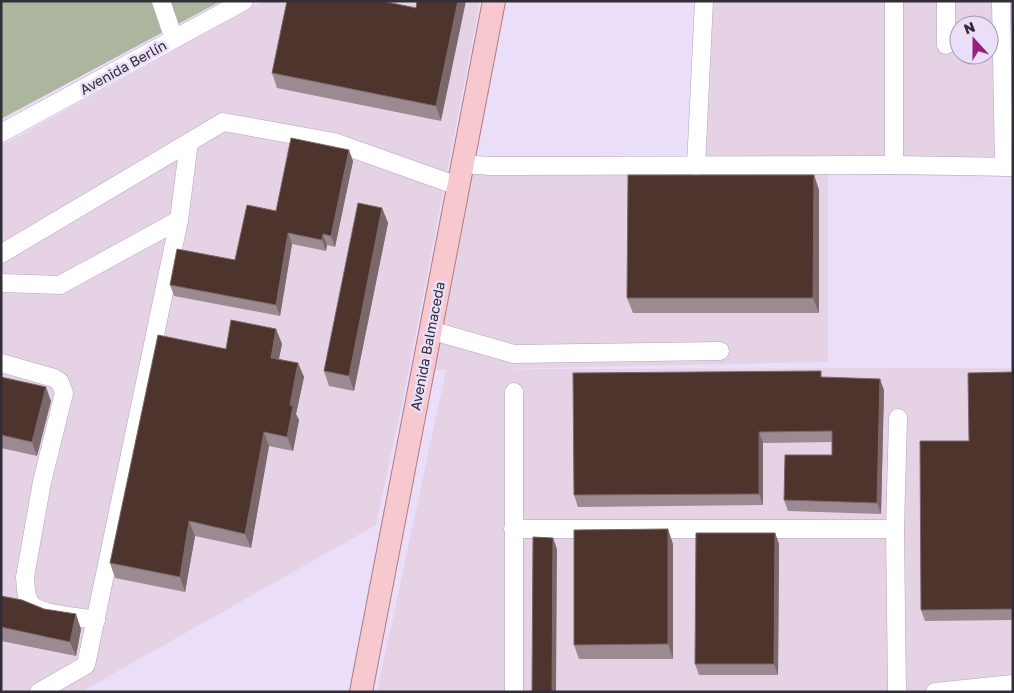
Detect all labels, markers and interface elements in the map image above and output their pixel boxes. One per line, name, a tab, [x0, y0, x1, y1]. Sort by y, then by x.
north arrow	[949, 15, 999, 65]
text: N	[961, 18, 977, 37]
street label: Avenida Berlín	[77, 36, 169, 98]
street label: Avenida Balmaceda	[406, 280, 448, 412]

